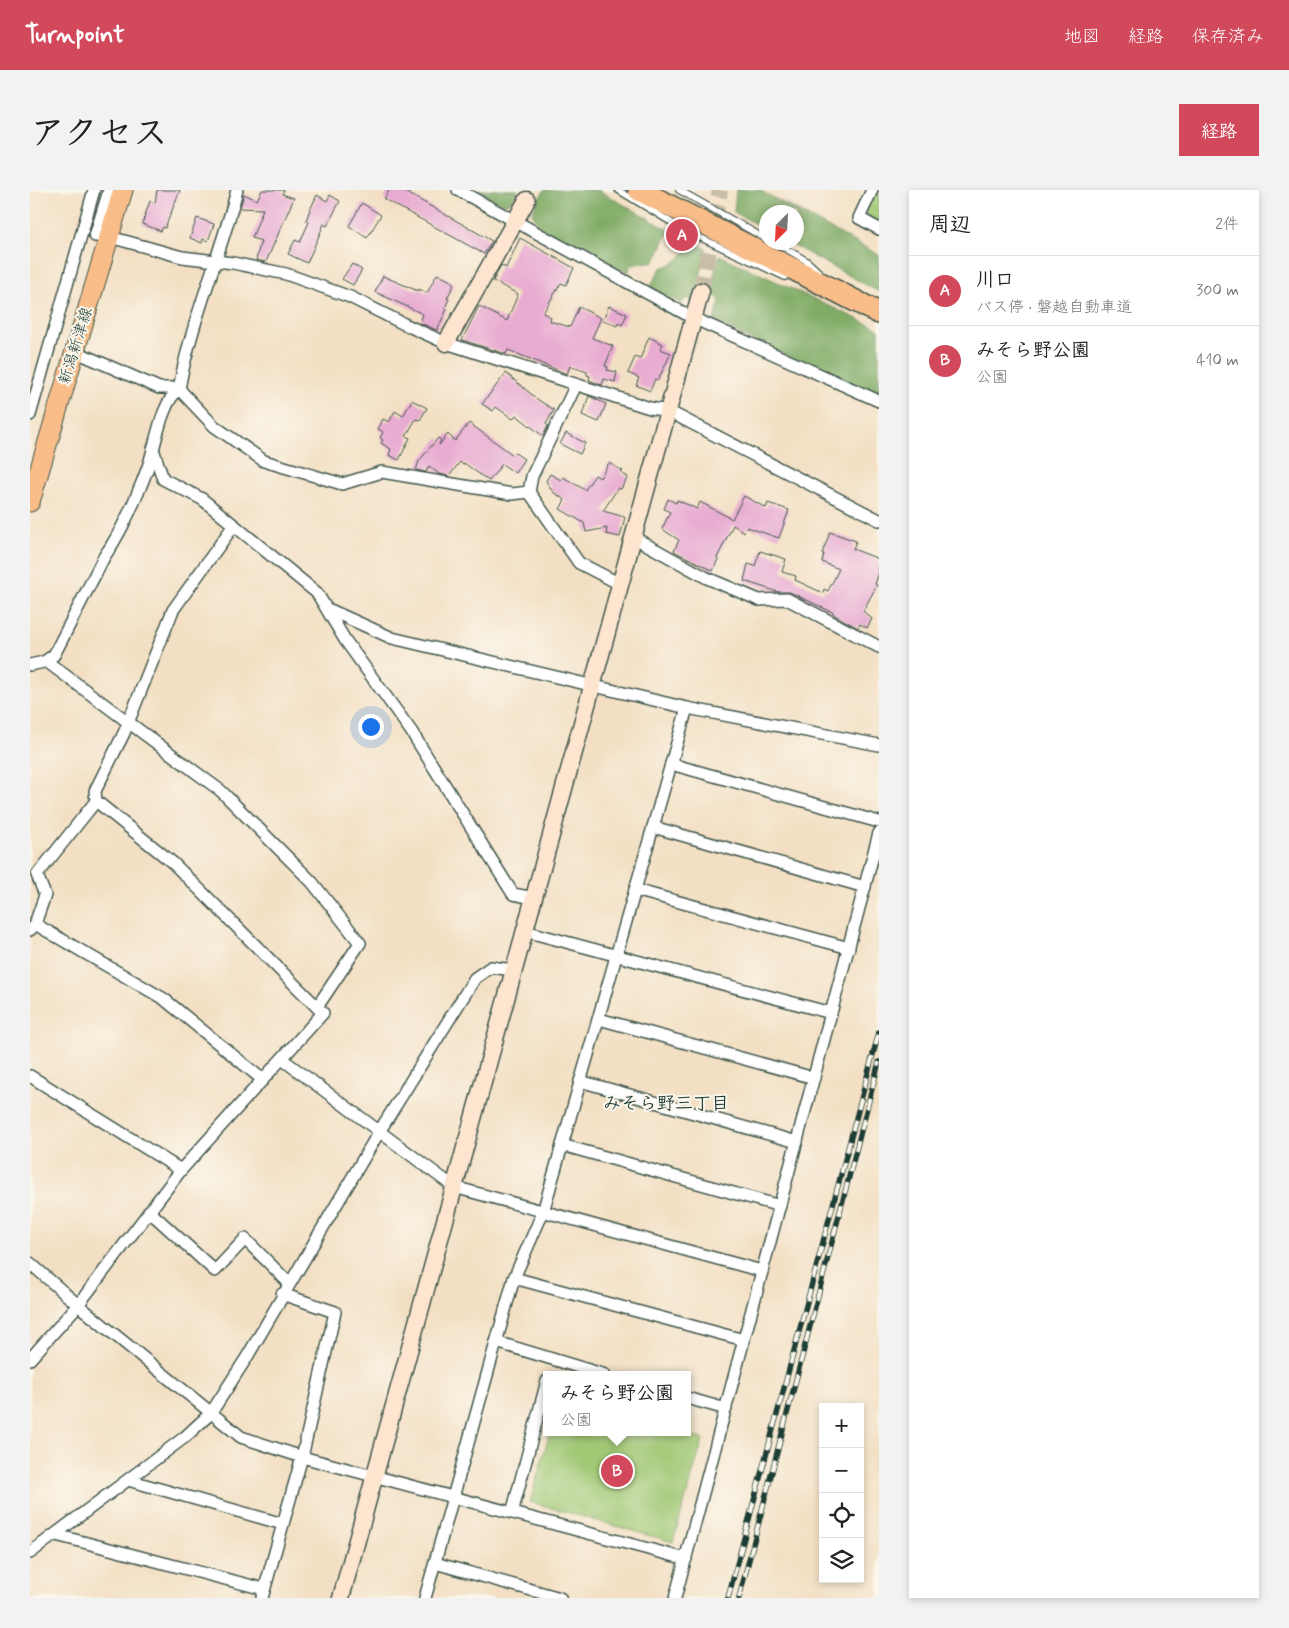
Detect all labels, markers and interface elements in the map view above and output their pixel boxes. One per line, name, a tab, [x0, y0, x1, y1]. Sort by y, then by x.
text: Turnpoint	[25, 20, 125, 51]
text: 地図	[1064, 25, 1100, 49]
text: 経路	[1128, 25, 1164, 49]
text: 保存済み	[1192, 25, 1264, 49]
button: 経路	[1179, 104, 1259, 156]
text: アクセス	[30, 111, 168, 157]
north arrow	[759, 205, 804, 250]
text: 周辺	[929, 211, 971, 239]
text: 2件	[1215, 214, 1239, 235]
pin: A	[666, 216, 698, 254]
text: 川口	[976, 268, 1014, 293]
text: A	[940, 280, 950, 301]
text: 300 m	[1196, 280, 1239, 301]
text: バス停 · 磐越自動車道	[976, 297, 1132, 318]
street label: 新潟新津線	[54, 305, 98, 387]
text: みそら野公園	[976, 338, 1090, 363]
text: B	[940, 350, 950, 371]
text: 410 m	[1196, 350, 1239, 371]
text: 公園	[976, 367, 1008, 388]
your location	[358, 714, 384, 740]
district label: みそら野三丁目	[603, 1092, 729, 1116]
popup	[543, 1371, 691, 1436]
text: みそら野公園	[560, 1381, 674, 1406]
map controls	[819, 1403, 864, 1583]
button: +	[819, 1403, 864, 1448]
text: 公園	[560, 1410, 592, 1431]
button: −	[819, 1448, 864, 1493]
pin: B	[601, 1452, 633, 1490]
button: locate	[819, 1493, 864, 1538]
button: layers	[819, 1538, 864, 1583]

